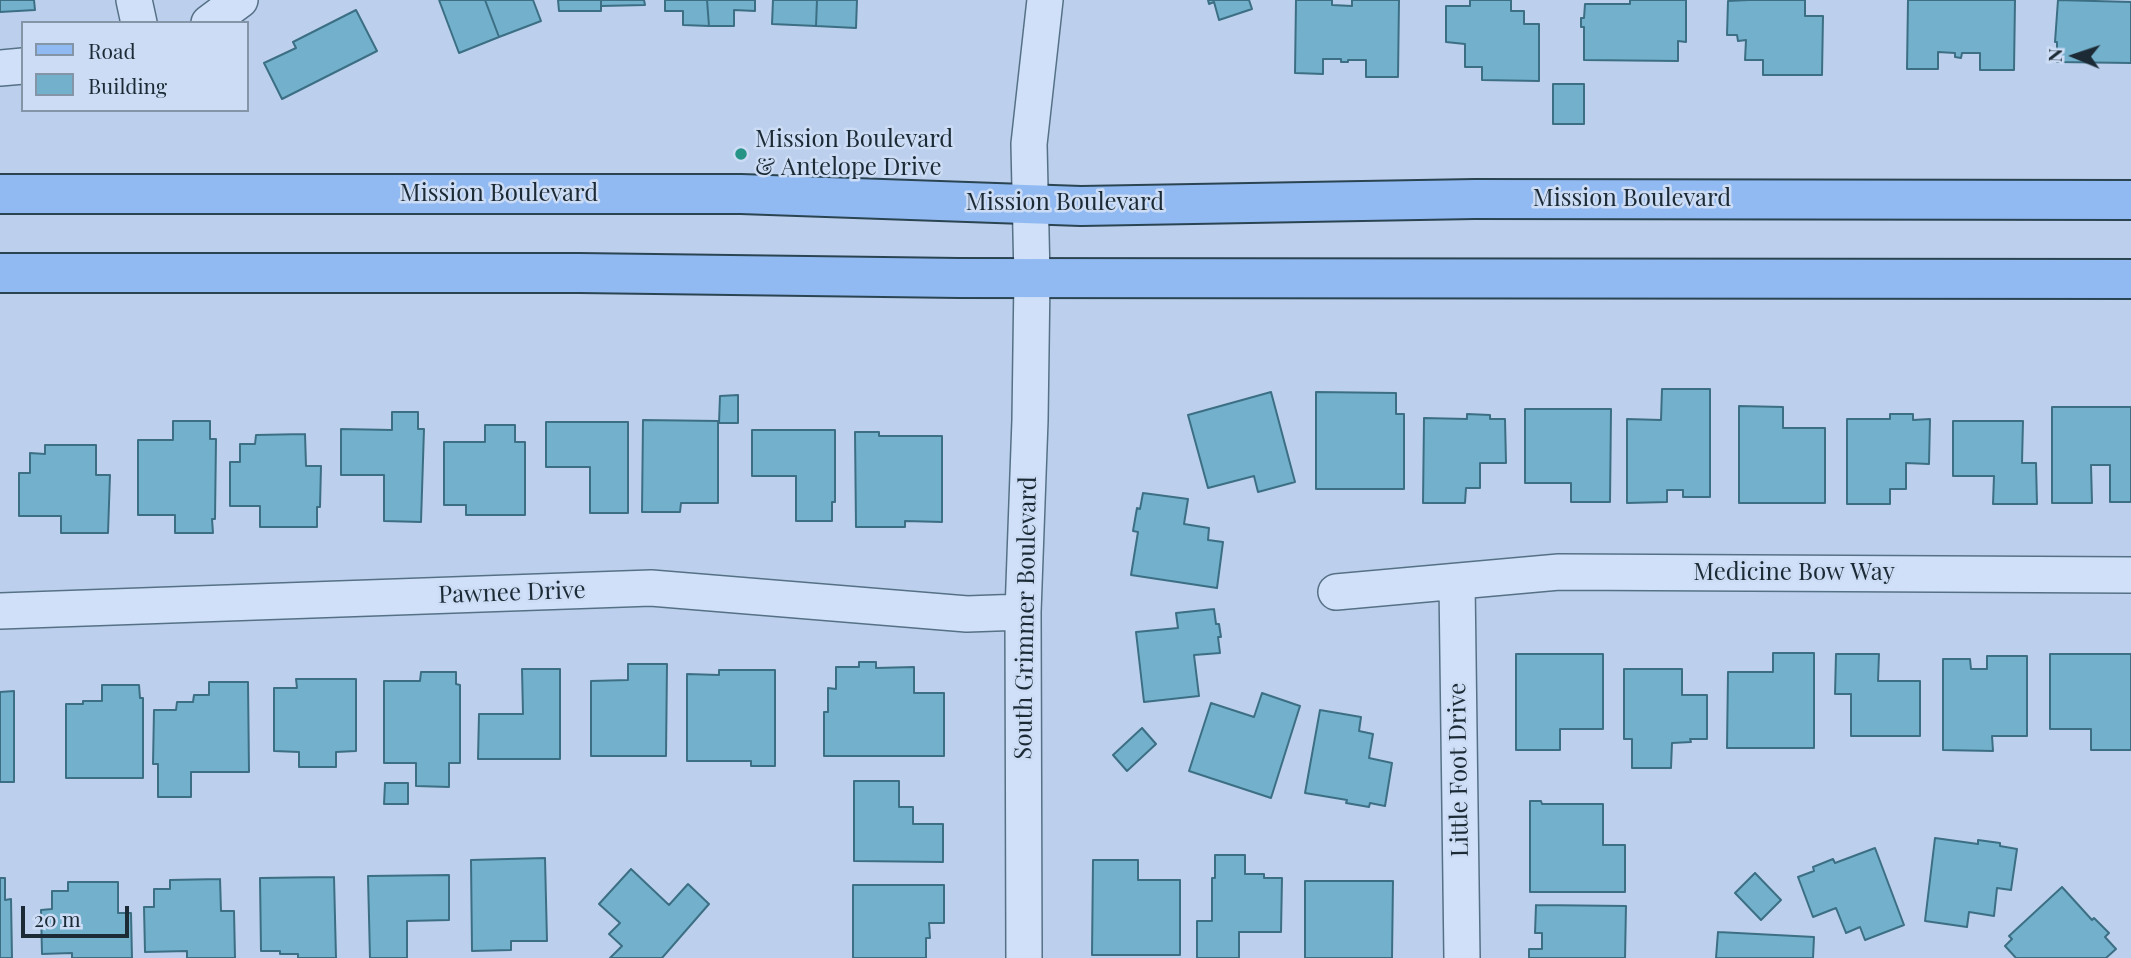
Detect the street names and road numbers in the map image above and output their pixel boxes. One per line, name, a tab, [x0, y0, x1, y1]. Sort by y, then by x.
street label: Mission Boulevard	[400, 180, 598, 208]
street label: Mission Boulevard	[1533, 185, 1731, 213]
street label: Mission Boulevard	[966, 189, 1164, 217]
street label: South Grimmer Boulevard	[1009, 476, 1043, 760]
street label: Medicine Bow Way	[1693, 559, 1895, 587]
street label: Pawnee Drive	[438, 576, 586, 610]
street label: Little Foot Drive	[1443, 683, 1475, 857]

